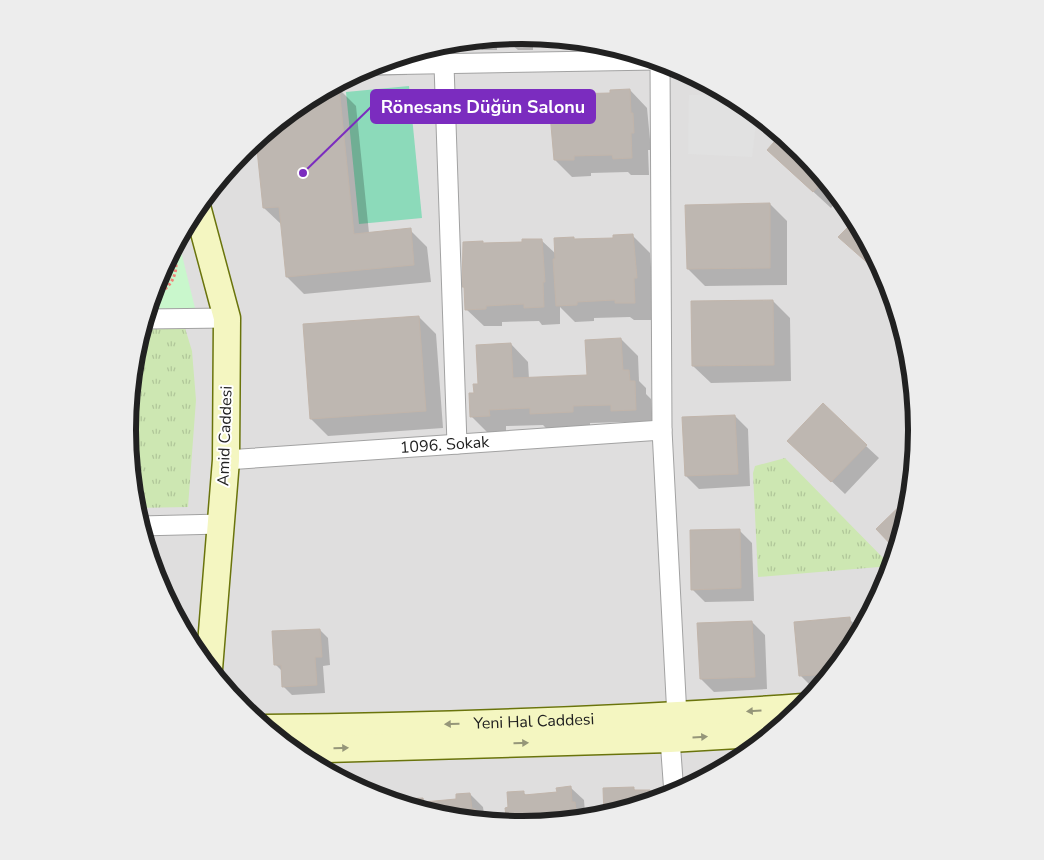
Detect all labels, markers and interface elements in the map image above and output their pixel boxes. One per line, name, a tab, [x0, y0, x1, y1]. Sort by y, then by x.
callout: Rönesans Düğün Salonu	[371, 90, 595, 123]
text: Rönesans Düğün Salonu	[381, 95, 585, 119]
street label: Amid Caddesi	[212, 386, 238, 486]
street label: 1096. Sokak	[399, 431, 491, 459]
one-way arrow	[746, 707, 762, 715]
street label: Yeni Hal Caddesi	[472, 708, 595, 735]
one-way arrow	[444, 721, 460, 729]
one-way arrow	[693, 733, 709, 741]
one-way arrow	[513, 739, 529, 747]
one-way arrow	[333, 744, 349, 752]

